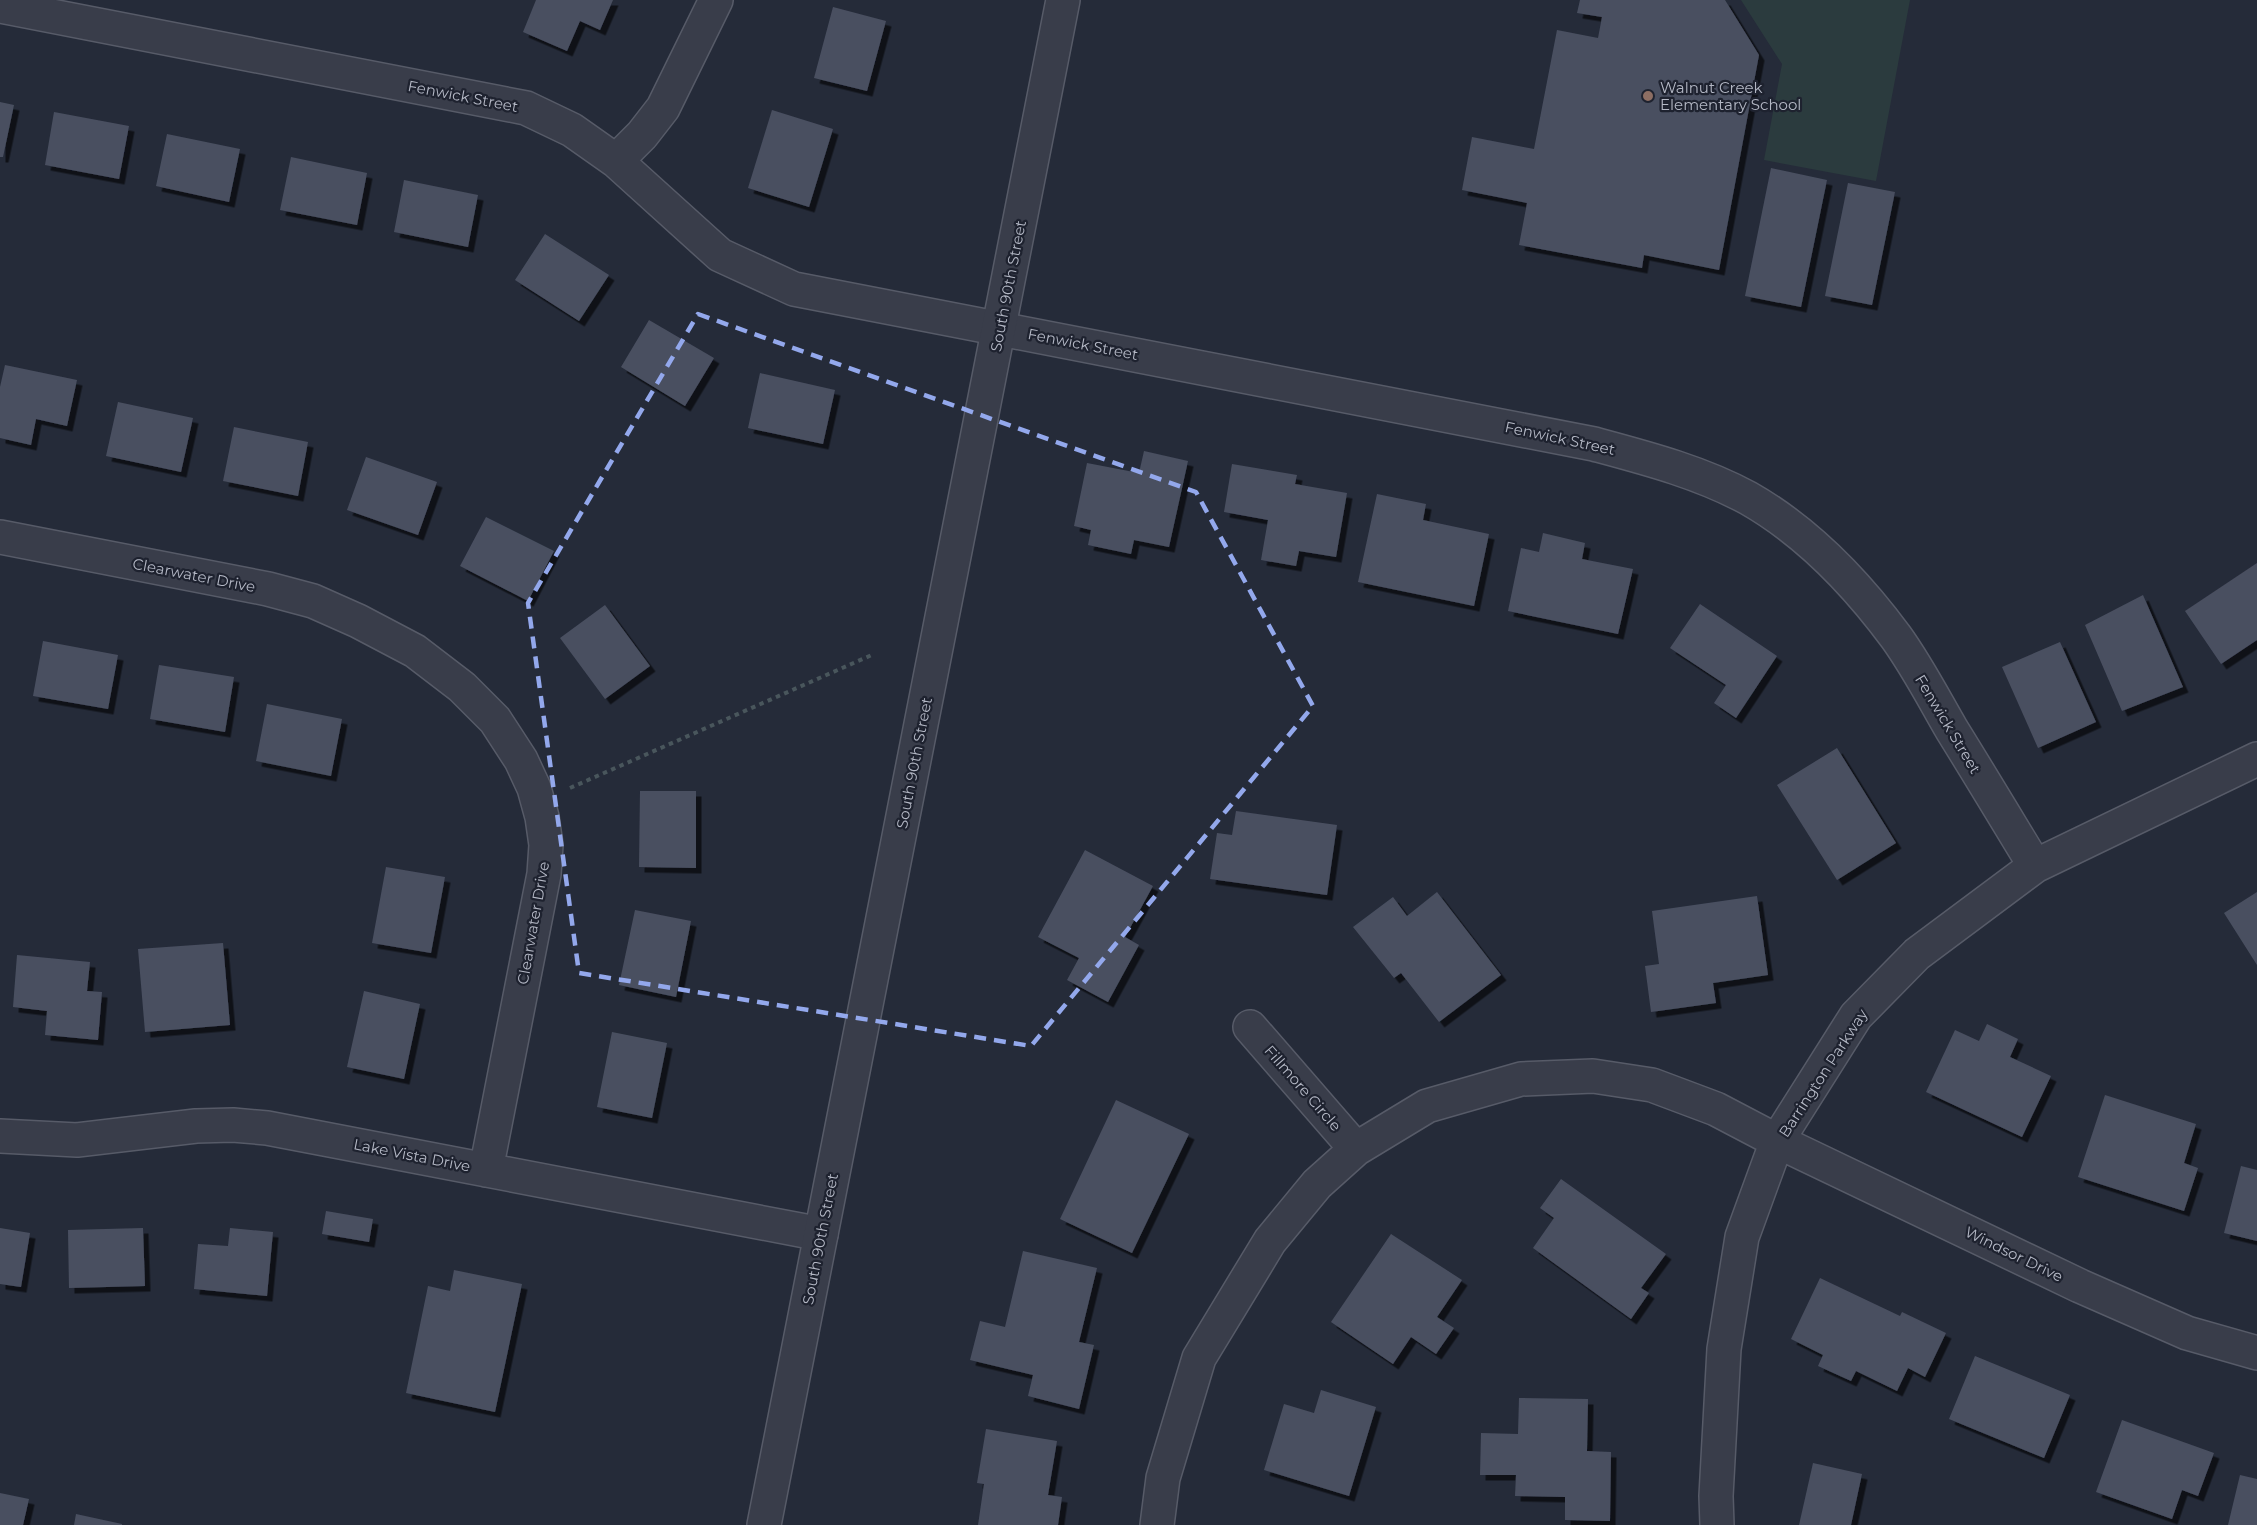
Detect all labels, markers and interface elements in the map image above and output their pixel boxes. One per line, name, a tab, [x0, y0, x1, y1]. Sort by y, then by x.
street label: Fenwick Street	[406, 76, 520, 116]
place label: Walnut Creek Elementary School	[1660, 78, 1801, 114]
marker: Walnut Creek Elementary School	[1641, 89, 1655, 103]
street label: South 90th Street	[986, 219, 1030, 353]
street label: Fenwick Street	[1026, 324, 1140, 364]
street label: Fenwick Street	[1503, 417, 1617, 459]
street label: Clearwater Drive	[131, 554, 257, 596]
street label: Fenwick Street	[1911, 671, 1985, 777]
street label: South 90th Street	[892, 696, 936, 830]
street label: Clearwater Drive	[513, 860, 553, 986]
street label: Barrington Parkway	[1774, 1005, 1872, 1141]
street label: Fillmore Circle	[1261, 1041, 1345, 1135]
street label: Lake Vista Drive	[352, 1134, 472, 1176]
street label: South 90th Street	[798, 1172, 842, 1306]
street label: Windsor Drive	[1962, 1222, 2066, 1286]

